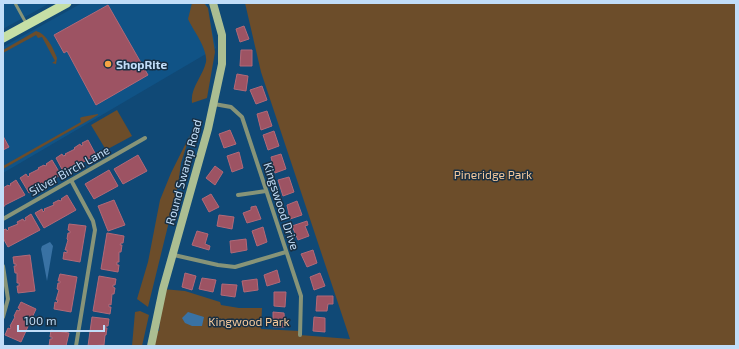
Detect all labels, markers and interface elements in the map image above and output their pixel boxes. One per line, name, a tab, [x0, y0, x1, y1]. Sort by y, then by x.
place label: ShopRite	[116, 57, 168, 71]
marker: ShopRite	[103, 59, 113, 69]
street label: Round Swamp Road	[162, 118, 204, 226]
street label: Silver Birch Lane	[26, 142, 112, 198]
street label: Kingswood Drive	[261, 160, 303, 252]
park label: Pineridge Park	[454, 167, 532, 181]
scale bar	[18, 307, 104, 333]
text: 100 m	[24, 313, 56, 327]
park label: Kingwood Park	[208, 314, 290, 328]

